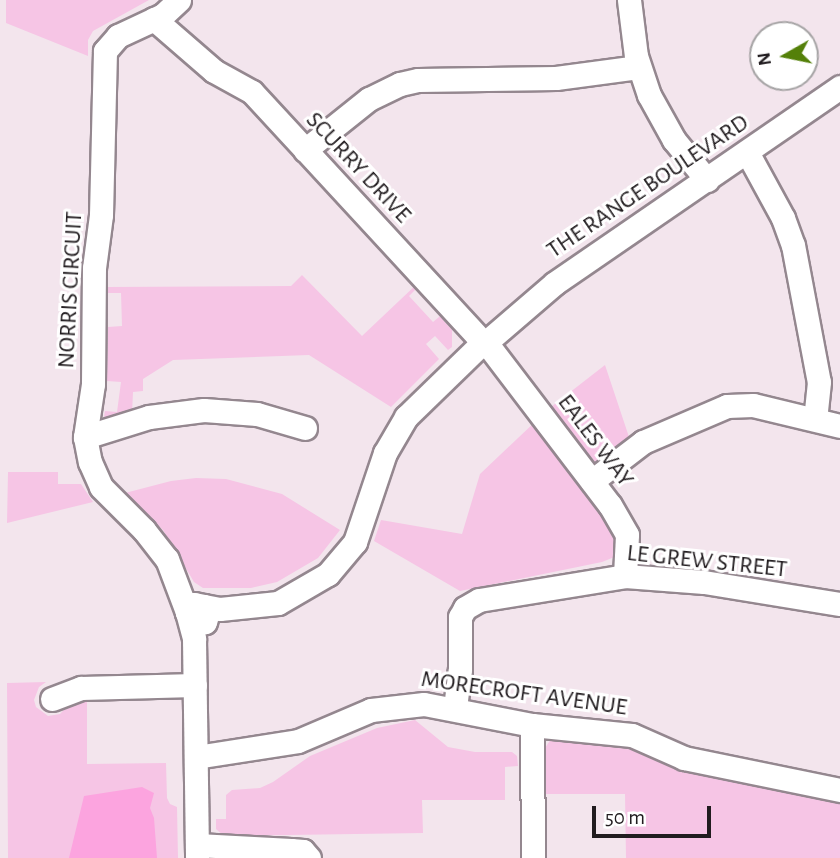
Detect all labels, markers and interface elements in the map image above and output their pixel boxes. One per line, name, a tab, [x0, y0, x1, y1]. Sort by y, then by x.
north arrow	[749, 21, 819, 91]
text: N	[754, 51, 775, 67]
street label: SCURRY DRIVE	[299, 106, 417, 230]
street label: THE RANGE BOULEVARD	[542, 109, 754, 265]
street label: NORRIS CIRCUIT	[53, 211, 89, 369]
street label: EALES WAY	[551, 389, 639, 493]
street label: LE GREW STREET	[625, 539, 789, 585]
street label: MORECROFT AVENUE	[419, 665, 629, 723]
scale bar	[595, 792, 714, 836]
text: 50 m	[605, 807, 645, 828]

